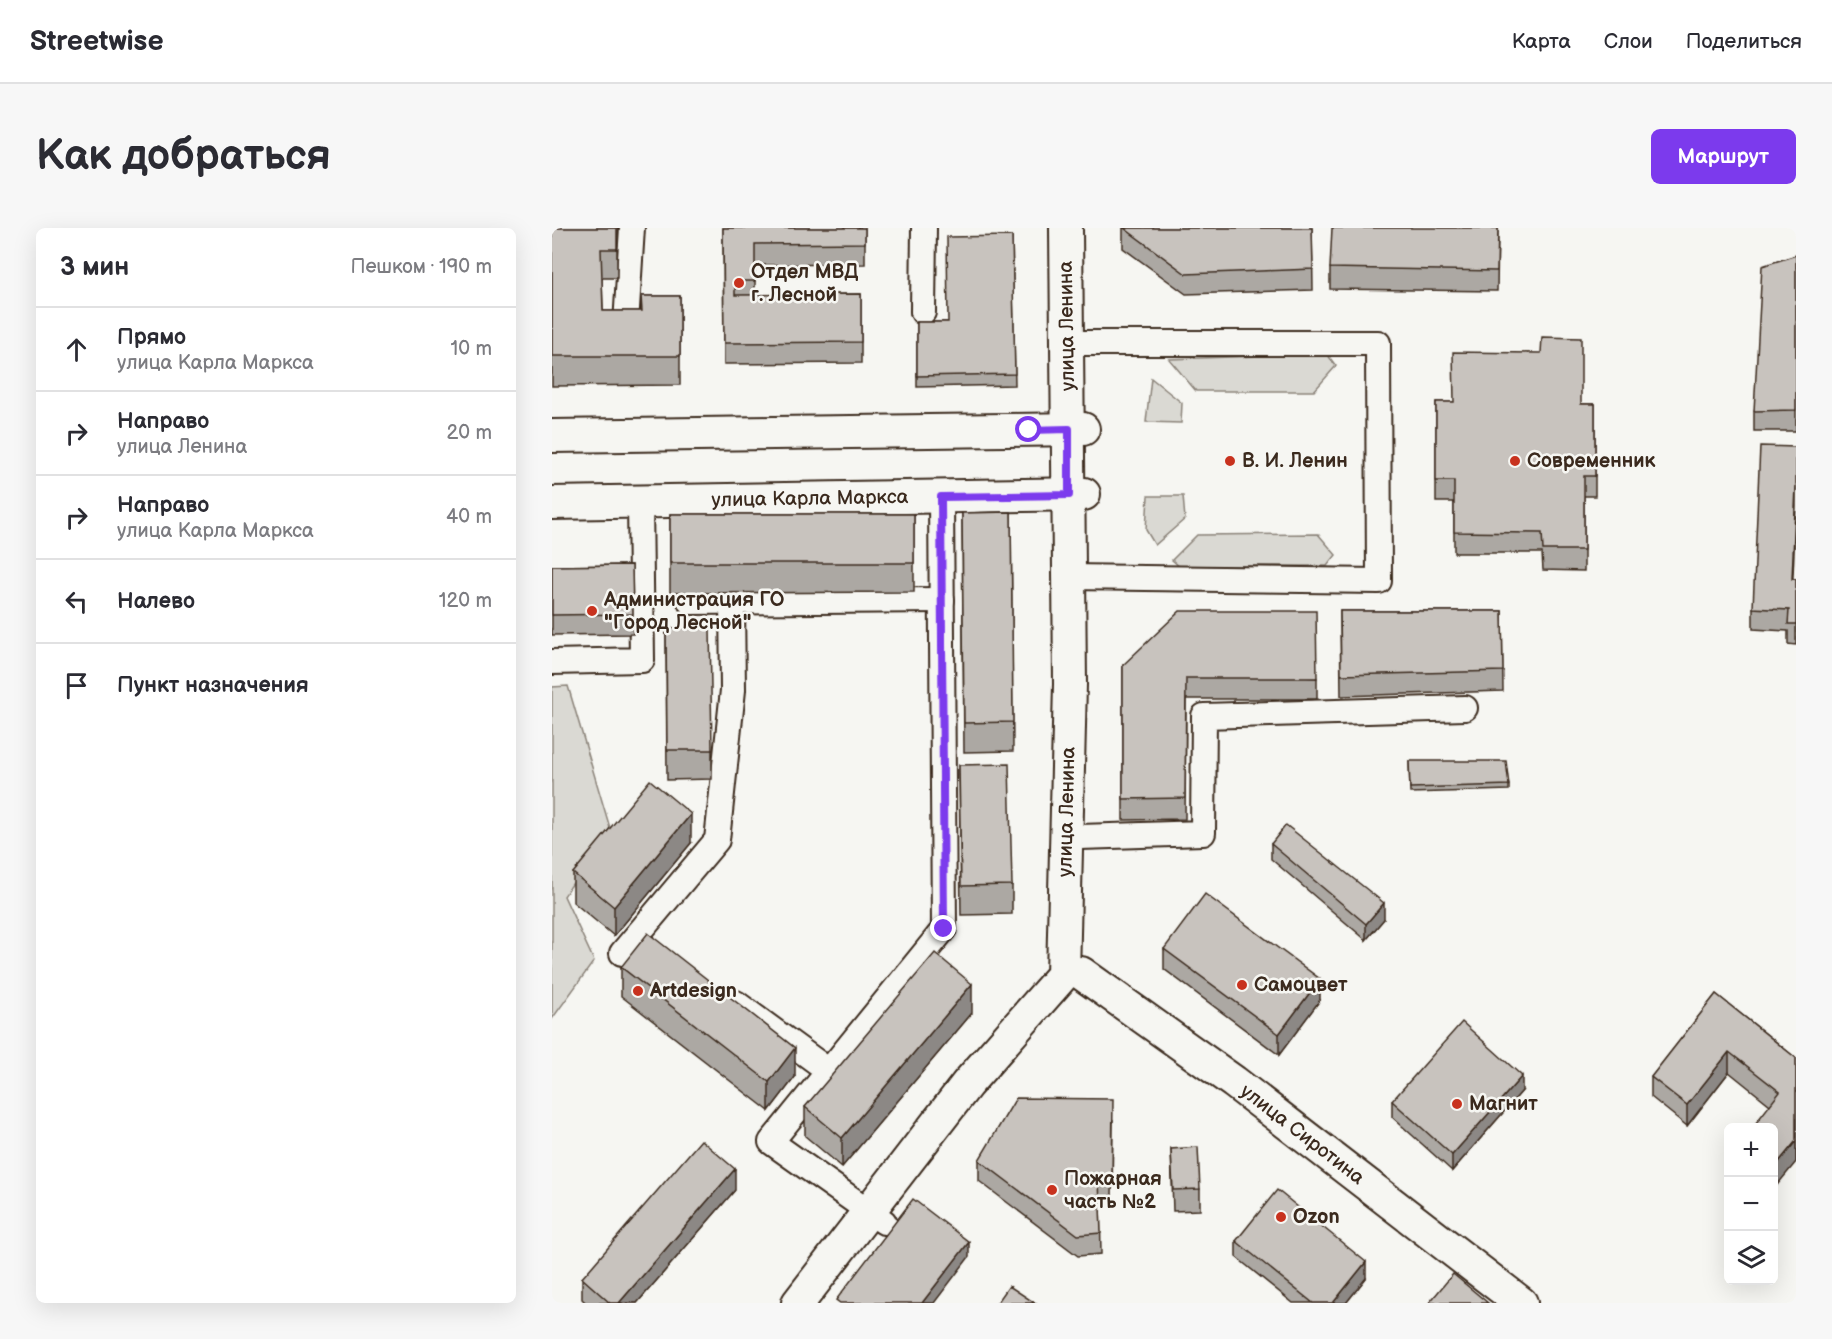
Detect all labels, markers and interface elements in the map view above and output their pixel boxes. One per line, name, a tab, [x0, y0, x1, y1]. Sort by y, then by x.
text: Streetwise	[30, 25, 163, 58]
text: Карта	[1512, 29, 1571, 54]
text: Слои	[1604, 29, 1653, 54]
text: Поделиться	[1686, 29, 1802, 54]
button: Маршрут	[1651, 129, 1796, 184]
text: Как добраться	[36, 131, 331, 182]
text: 3 мин	[60, 252, 129, 283]
text: Пешком · 190 m	[351, 255, 492, 279]
place label: Отдел МВД г. Лесной	[751, 260, 858, 307]
street label: улица Ленина	[1054, 261, 1080, 391]
marker: Отдел МВД г. Лесной	[732, 276, 746, 290]
text: Прямо	[117, 324, 186, 351]
icon: ahead	[60, 333, 93, 366]
text: 10 m	[451, 337, 492, 361]
text: улица Карла Маркса	[117, 351, 314, 375]
text: Направо	[117, 408, 209, 435]
route start	[1015, 416, 1041, 442]
icon: right	[60, 417, 93, 450]
text: 20 m	[447, 421, 492, 445]
text: улица Ленина	[117, 435, 247, 459]
place label: В. И. Ленин	[1242, 449, 1348, 473]
place label: Современник	[1527, 449, 1655, 473]
marker: В. И. Ленин	[1223, 454, 1237, 468]
marker: Современник	[1508, 454, 1522, 468]
street label: улица Карла Маркса	[711, 485, 909, 512]
text: Направо	[117, 492, 209, 519]
icon: right	[60, 501, 93, 534]
text: 40 m	[446, 505, 492, 529]
text: улица Карла Маркса	[117, 519, 314, 543]
icon: left	[60, 585, 93, 618]
text: Налево	[117, 588, 195, 615]
place label: Администрация ГО "Город Лесной"	[603, 588, 785, 635]
text: 120 m	[439, 589, 492, 613]
marker: Администрация ГО "Город Лесной"	[585, 604, 599, 618]
icon: arrive	[60, 669, 93, 702]
text: Пункт назначения	[117, 672, 309, 699]
street label: улица Ленина	[1053, 746, 1080, 877]
route end	[930, 915, 956, 941]
place label: Самоцвет	[1254, 973, 1348, 997]
marker: Самоцвет	[1235, 978, 1249, 992]
place label: Artdesign	[649, 979, 737, 1003]
marker: Artdesign	[631, 984, 645, 998]
street label: улица Сиротина	[1235, 1079, 1369, 1190]
place label: Магнит	[1469, 1092, 1538, 1116]
marker: Магнит	[1450, 1097, 1464, 1111]
map controls	[1724, 1123, 1778, 1285]
button: +	[1724, 1123, 1778, 1177]
place label: Пожарная часть №2	[1064, 1167, 1162, 1214]
button: −	[1724, 1177, 1778, 1231]
marker: Пожарная часть №2	[1045, 1183, 1059, 1197]
place label: Ozon	[1293, 1205, 1340, 1229]
marker: Ozon	[1274, 1210, 1288, 1224]
button: layers	[1724, 1231, 1778, 1285]

